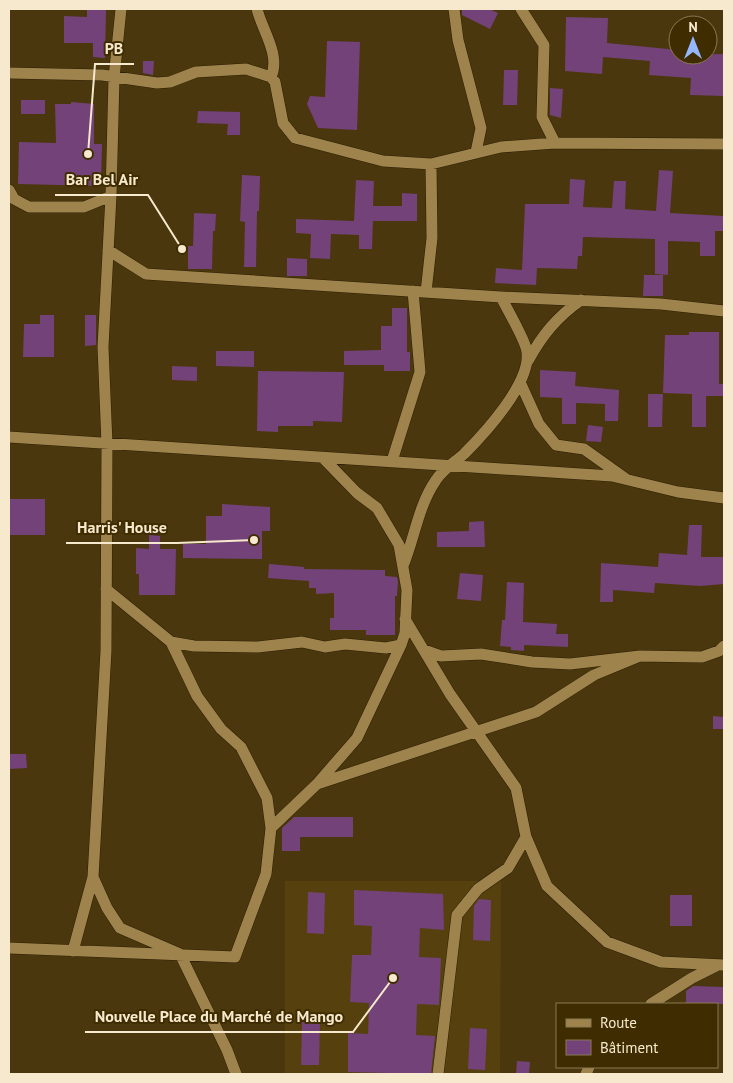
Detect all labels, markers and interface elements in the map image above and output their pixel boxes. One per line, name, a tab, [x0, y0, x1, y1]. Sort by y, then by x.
north arrow	[668, 15, 718, 65]
text: N	[688, 18, 698, 36]
callout: PB	[95, 33, 134, 64]
text: PB	[105, 38, 123, 58]
callout: Bar Bel Air	[55, 164, 148, 195]
text: Bar Bel Air	[66, 169, 139, 189]
callout: Harris' House	[66, 512, 177, 543]
text: Harris' House	[77, 517, 167, 537]
callout: Nouvelle Place du Marché de Mango	[85, 1001, 353, 1032]
legend	[556, 1003, 718, 1068]
text: Nouvelle Place du Marché de Mango	[95, 1006, 344, 1026]
text: Route	[600, 1013, 637, 1032]
text: Bâtiment	[600, 1038, 658, 1057]

